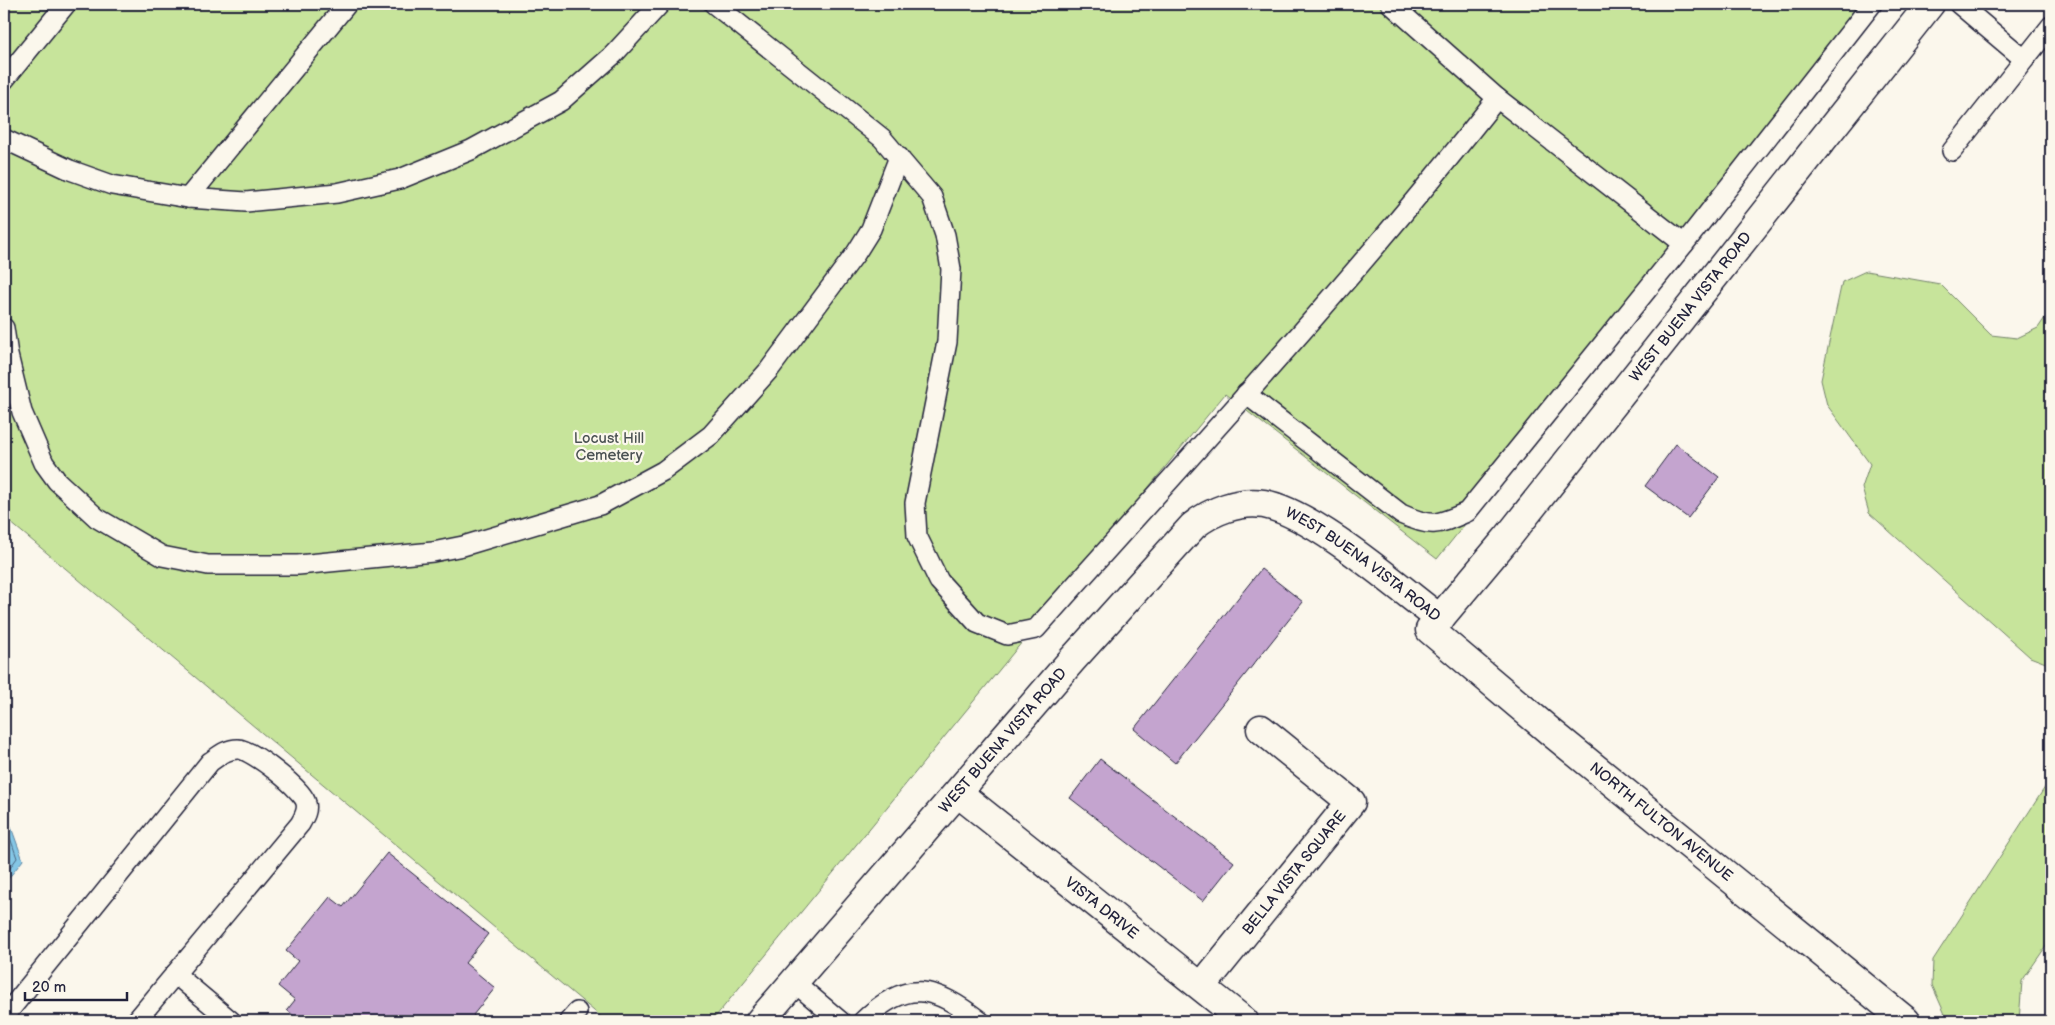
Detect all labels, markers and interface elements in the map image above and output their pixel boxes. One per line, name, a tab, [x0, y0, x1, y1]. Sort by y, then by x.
street label: WEST BUENA VISTA ROAD	[1625, 228, 1755, 386]
park label: Locust Hill Cemetery	[574, 429, 644, 465]
street label: WEST BUENA VISTA ROAD	[1283, 503, 1445, 626]
street label: WEST BUENA VISTA ROAD	[935, 664, 1071, 817]
street label: NORTH FULTON AVENUE	[1586, 758, 1736, 886]
street label: BELLA VISTA SQUARE	[1238, 806, 1350, 939]
street label: VISTA DRIVE	[1061, 873, 1143, 943]
scale bar	[25, 970, 128, 1002]
text: 20 m	[32, 978, 66, 997]

